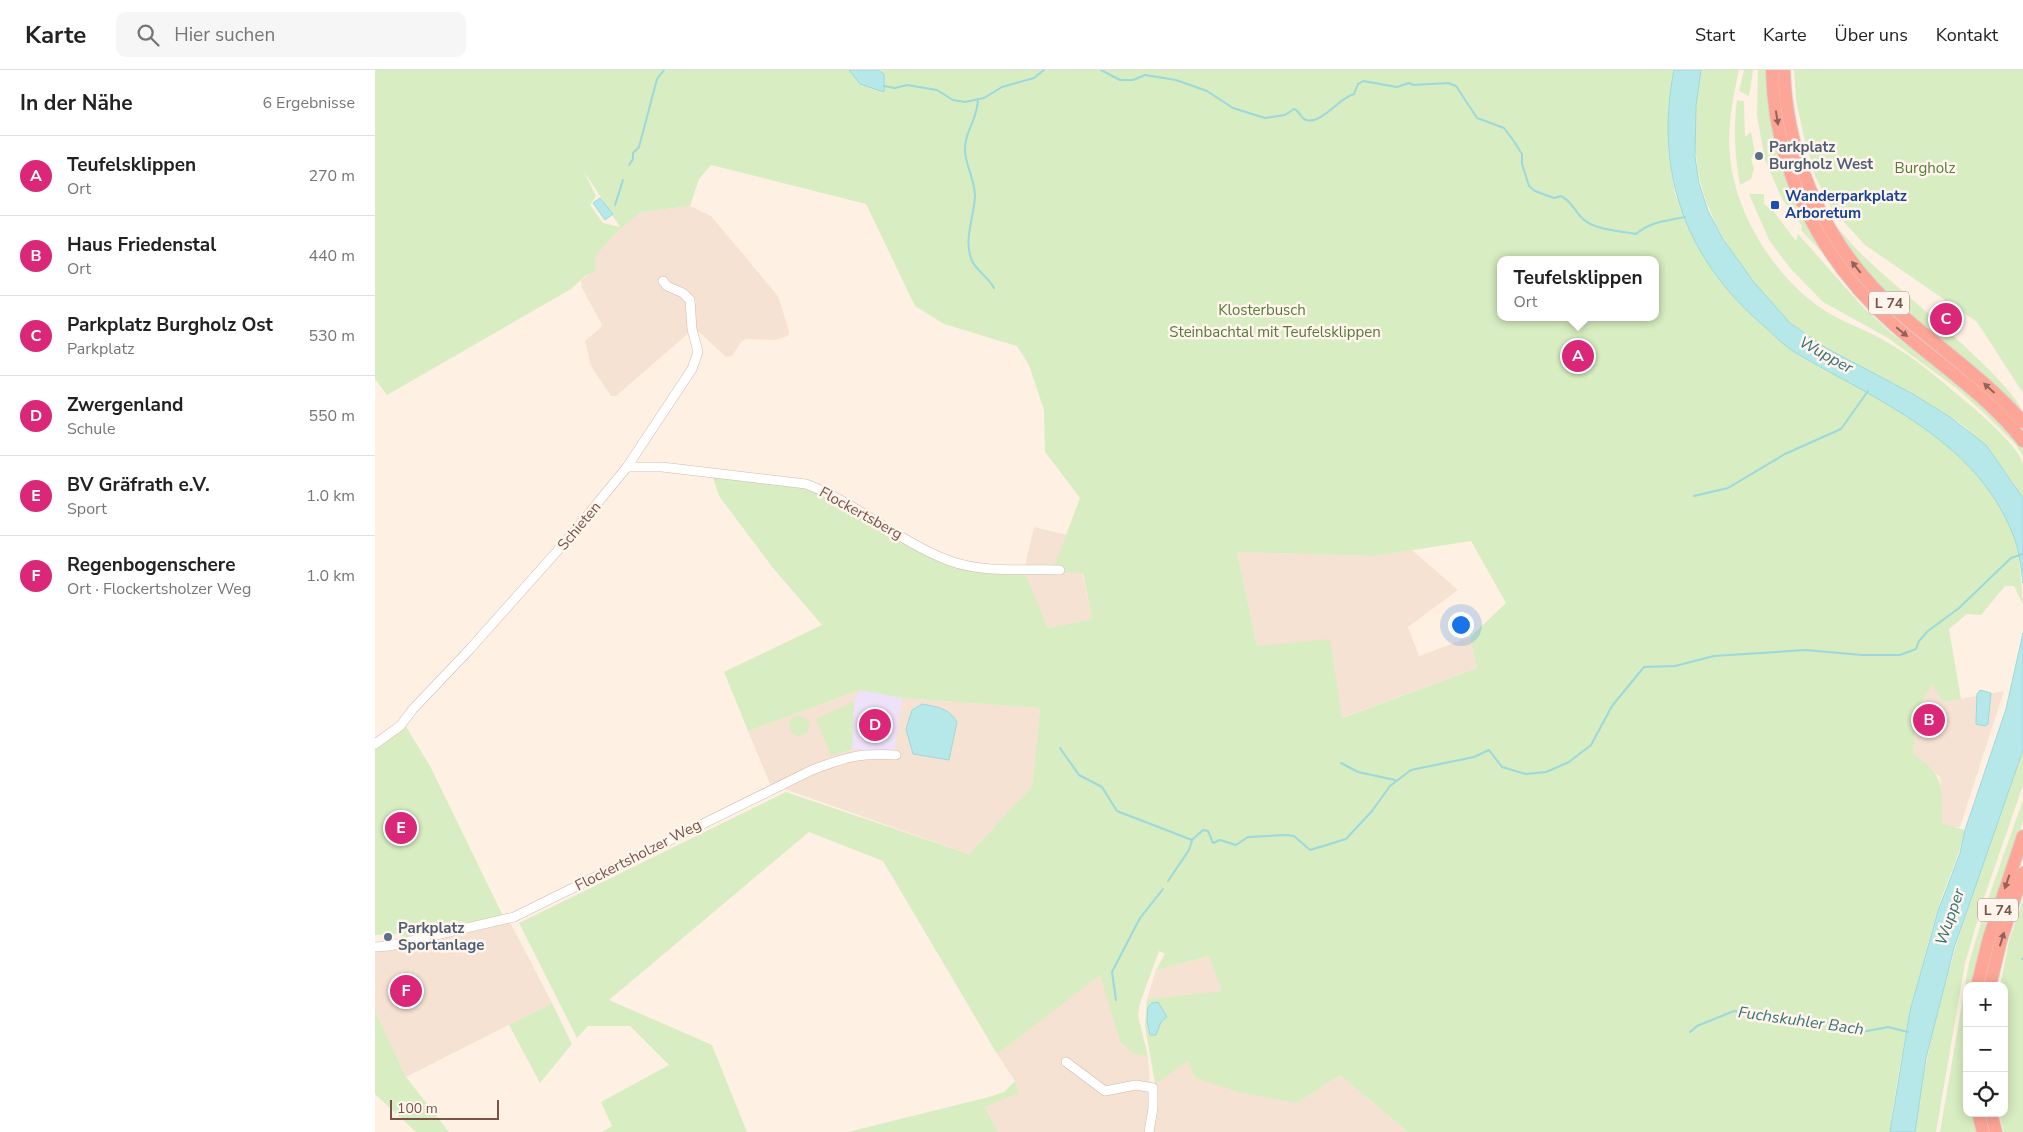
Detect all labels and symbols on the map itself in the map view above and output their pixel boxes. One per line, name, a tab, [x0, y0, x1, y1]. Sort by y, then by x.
one-way arrow	[1773, 111, 1781, 127]
place label: Parkplatz Burgholz West	[1769, 137, 1873, 174]
marker: Parkplatz Burgholz West	[1753, 150, 1765, 162]
park label: Burgholz	[1895, 158, 1955, 178]
place label: Wanderparkplatz Arboretum	[1785, 186, 1907, 223]
marker: Wanderparkplatz Arboretum	[1769, 199, 1781, 211]
one-way arrow	[1850, 261, 1861, 274]
road number: L 74	[1869, 292, 1909, 314]
park label: Klosterbusch	[1218, 300, 1306, 320]
pin: C	[1930, 300, 1962, 338]
park label: Steinbachtal mit Teufelsklippen	[1169, 322, 1381, 342]
one-way arrow	[1896, 326, 1909, 337]
water label: Wupper	[1795, 331, 1858, 379]
pin: A	[1562, 337, 1594, 375]
one-way arrow	[1983, 382, 1995, 394]
street label: Flockertsberg	[816, 482, 906, 544]
street label: Schieten	[553, 497, 605, 555]
your location	[1448, 612, 1474, 638]
pin: B	[1913, 701, 1945, 739]
pin: D	[859, 706, 891, 744]
pin: E	[385, 809, 417, 847]
street label: Flockertsholzer Weg	[571, 815, 705, 895]
one-way arrow	[2003, 875, 2011, 890]
water label: Wupper	[1930, 884, 1970, 948]
road number: L 74	[1978, 898, 2018, 922]
place label: Parkplatz Sportanlage	[398, 918, 484, 955]
marker: Parkplatz Sportanlage	[382, 931, 394, 943]
one-way arrow	[1998, 931, 2006, 946]
pin: F	[390, 972, 422, 1010]
water label: Fuchskuhler Bach	[1737, 1001, 1865, 1041]
scale bar	[390, 1097, 499, 1120]

